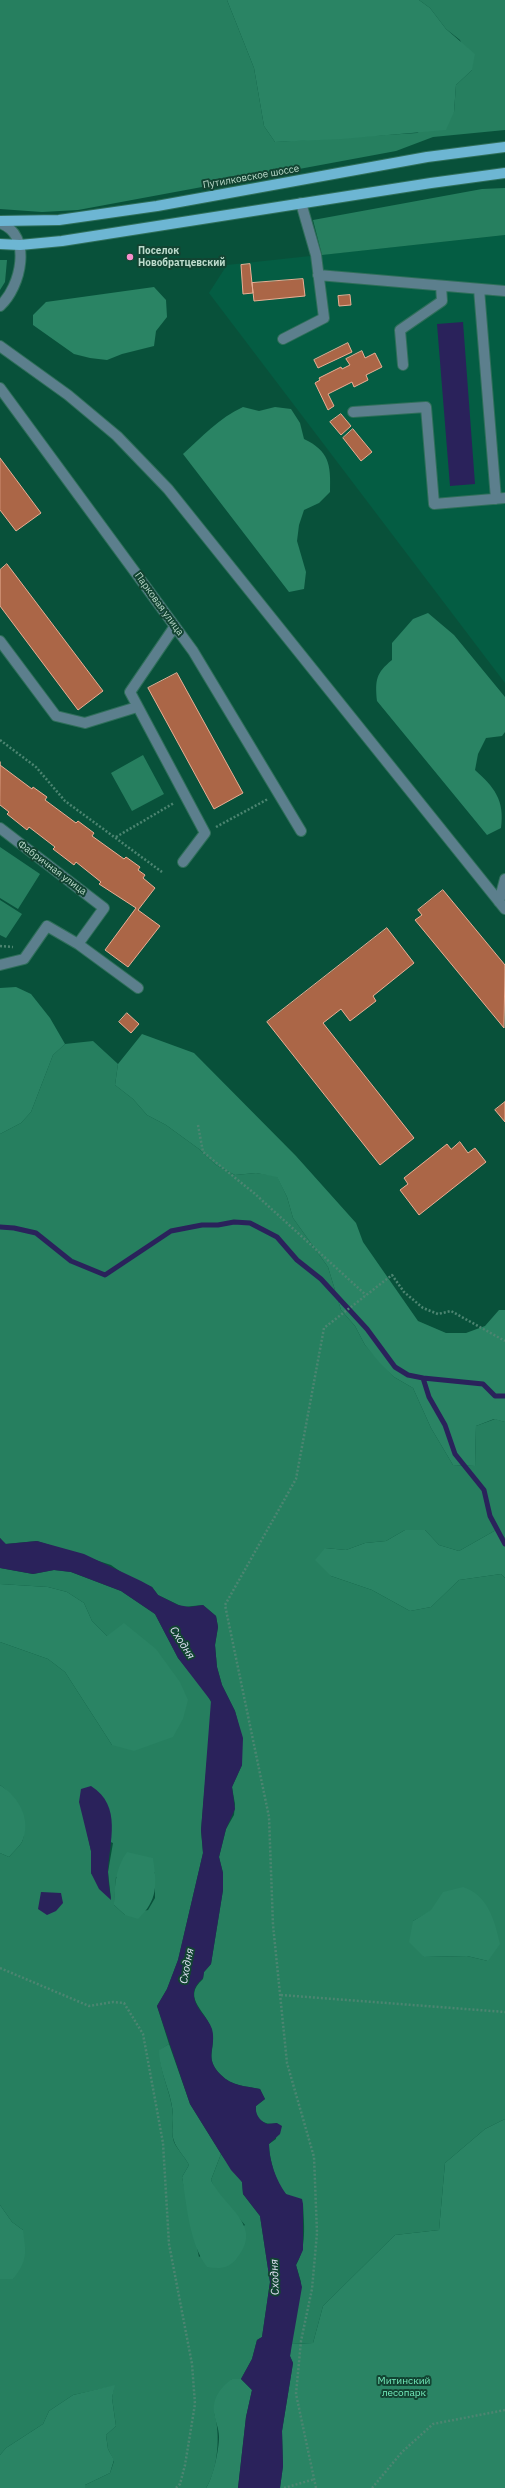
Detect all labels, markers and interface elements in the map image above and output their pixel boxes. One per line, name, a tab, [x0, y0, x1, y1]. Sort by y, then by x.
street label: Путилковское шоссе	[202, 163, 300, 191]
place label: Поселок Новобратцевский	[138, 245, 225, 268]
marker: Поселок Новобратцевский	[125, 252, 135, 262]
street label: Парковая улица	[132, 570, 186, 638]
street label: Фабричная улица	[15, 838, 89, 898]
water label: Сходня	[167, 1624, 197, 1662]
water label: Сходня	[177, 1947, 197, 1985]
water label: Сходня	[268, 2259, 282, 2295]
park label: Митинский лесопарк	[378, 2375, 430, 2398]

